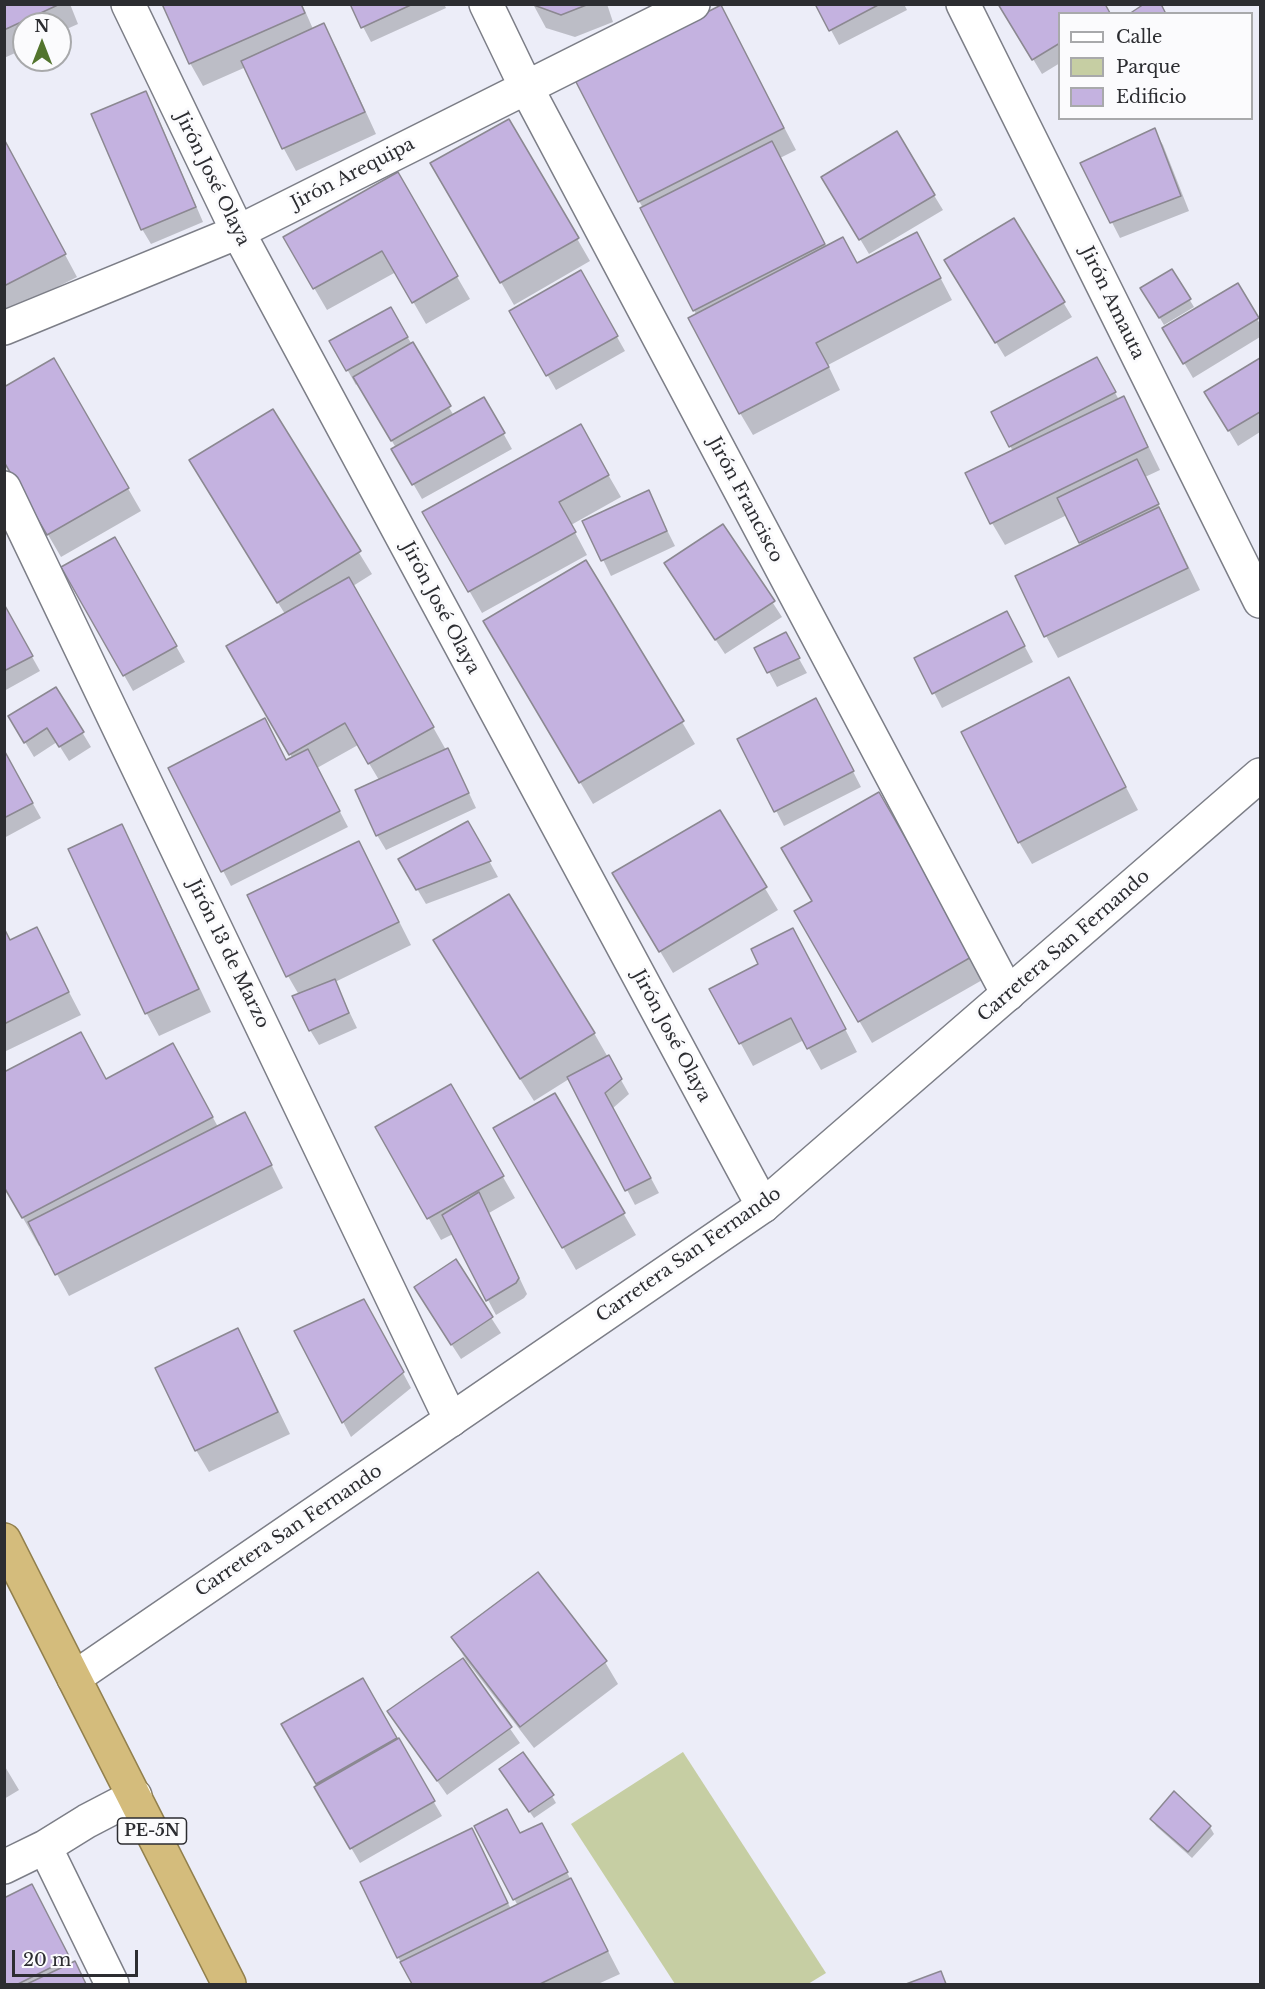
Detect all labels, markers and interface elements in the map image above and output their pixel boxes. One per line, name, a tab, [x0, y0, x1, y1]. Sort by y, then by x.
north arrow	[12, 12, 72, 72]
legend	[1058, 12, 1253, 120]
text: N	[34, 16, 50, 36]
text: Calle	[1116, 26, 1162, 48]
text: Parque	[1116, 56, 1181, 78]
text: Edificio	[1116, 86, 1187, 108]
street label: Jirón José Olaya	[170, 109, 254, 249]
street label: Jirón Arequipa	[288, 134, 418, 214]
street label: Jirón Amauta	[1075, 243, 1149, 363]
street label: Jirón Francisco	[703, 434, 787, 566]
street label: Jirón José Olaya	[396, 538, 484, 678]
street label: Carretera San Fernando	[974, 865, 1154, 1027]
street label: Jirón 13 de Marzo	[183, 876, 273, 1032]
street label: Jirón José Olaya	[627, 966, 715, 1106]
street label: Carretera San Fernando	[592, 1183, 786, 1327]
street label: Carretera San Fernando	[192, 1460, 386, 1602]
road number: PE-5N	[118, 1818, 186, 1844]
scale bar	[15, 1938, 141, 1976]
text: 20 m	[23, 1949, 71, 1971]

